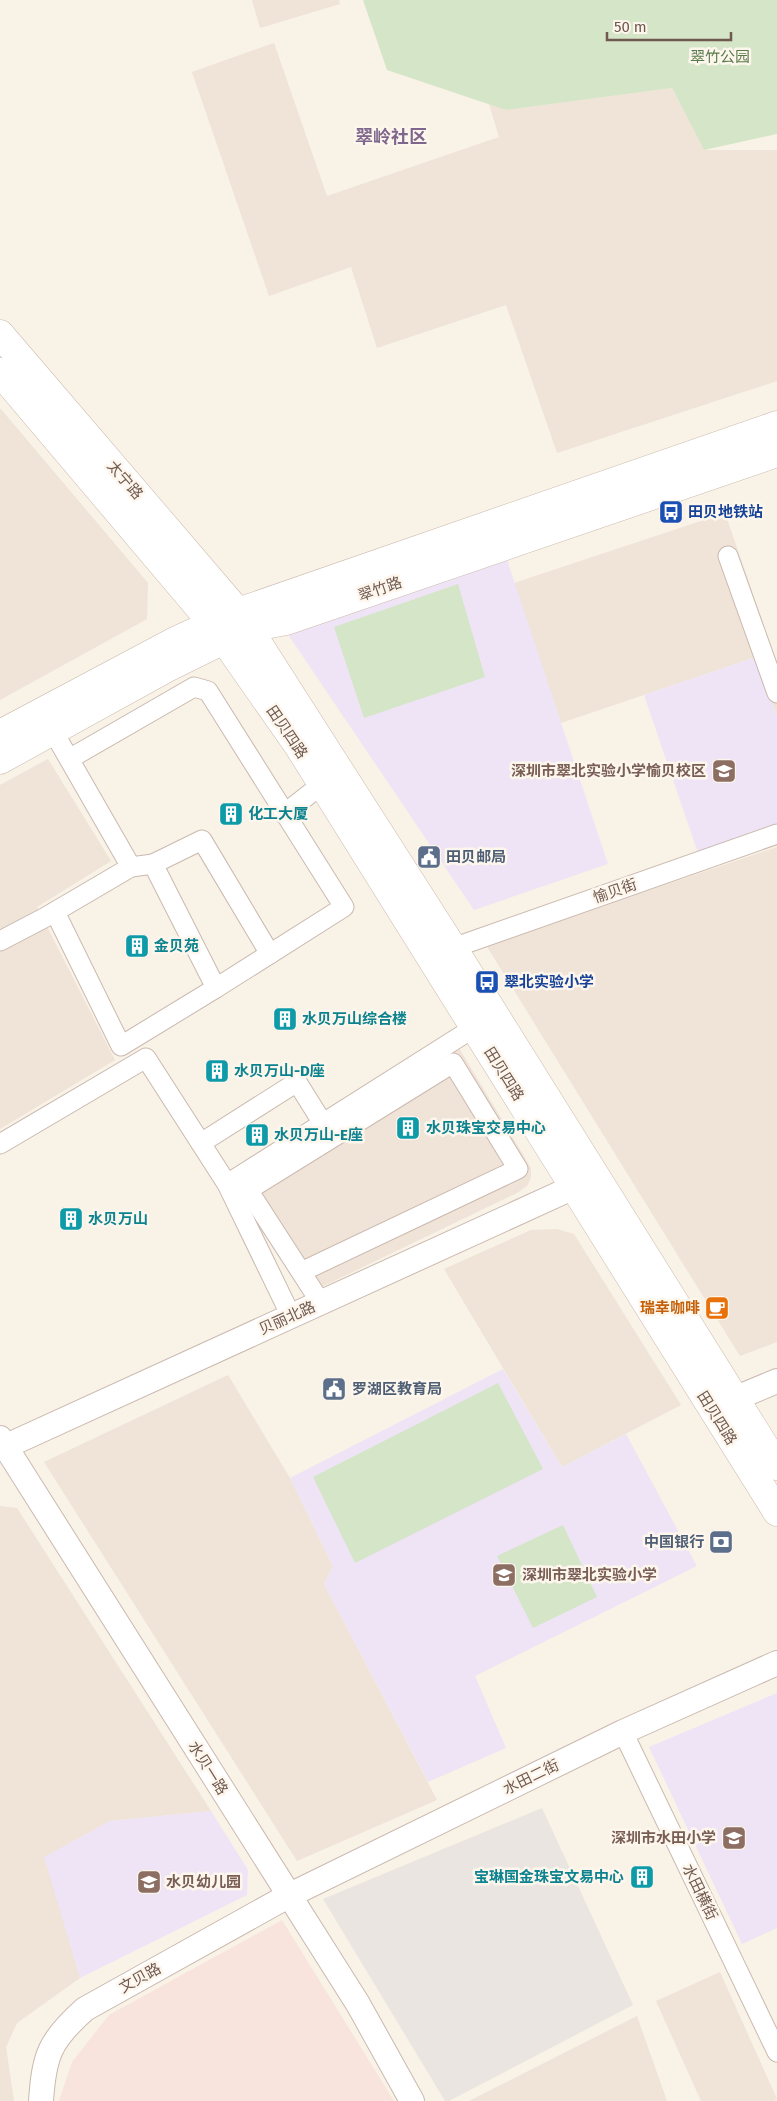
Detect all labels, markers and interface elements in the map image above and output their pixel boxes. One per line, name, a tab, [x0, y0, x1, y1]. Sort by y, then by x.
scale bar	[607, 10, 731, 42]
text: 50 m	[614, 18, 647, 36]
park label: 翠竹公园	[690, 48, 750, 66]
district label: 翠岭社区	[355, 126, 427, 148]
street label: 太宁路	[103, 457, 147, 503]
bus stop icon: 田贝地铁站	[658, 499, 684, 525]
place label: 田贝地铁站	[688, 503, 763, 521]
street label: 翠竹路	[356, 573, 404, 605]
street label: 田贝四路	[263, 702, 311, 762]
school or university icon: 深圳市翠北实验小学愉贝校区	[711, 758, 737, 784]
place label: 深圳市翠北实验小学愉贝校区	[511, 762, 706, 780]
building icon: 化工大厦	[218, 801, 244, 827]
place label: 化工大厦	[248, 805, 308, 823]
public building icon: 田贝邮局	[416, 844, 442, 870]
place label: 田贝邮局	[446, 848, 506, 866]
street label: 愉贝街	[591, 875, 639, 907]
building icon: 金贝苑	[124, 933, 150, 959]
place label: 金贝苑	[154, 937, 199, 955]
bus stop icon: 翠北实验小学	[474, 969, 500, 995]
place label: 翠北实验小学	[504, 973, 594, 991]
building icon: 水贝万山综合楼	[272, 1006, 298, 1032]
place label: 水贝万山综合楼	[302, 1010, 407, 1028]
street label: 田贝四路	[480, 1044, 528, 1104]
building icon: 水贝万山-D座	[204, 1058, 230, 1084]
place label: 水贝万山-D座	[234, 1062, 325, 1080]
building icon: 水贝珠宝交易中心	[395, 1115, 421, 1141]
place label: 水贝珠宝交易中心	[426, 1119, 546, 1137]
building icon: 水贝万山-E座	[244, 1122, 270, 1148]
place label: 水贝万山-E座	[274, 1126, 363, 1144]
building icon: 水贝万山	[58, 1206, 84, 1232]
place label: 水贝万山	[88, 1210, 148, 1228]
cafe icon: 瑞幸咖啡	[704, 1295, 730, 1321]
street label: 贝丽北路	[256, 1298, 318, 1338]
place label: 瑞幸咖啡	[640, 1299, 700, 1317]
public building icon: 罗湖区教育局	[321, 1376, 347, 1402]
place label: 罗湖区教育局	[352, 1380, 442, 1398]
street label: 田贝四路	[693, 1388, 741, 1448]
bank icon: 中国银行	[708, 1529, 734, 1555]
place label: 中国银行	[644, 1533, 704, 1551]
school or university icon: 深圳市翠北实验小学	[491, 1562, 517, 1588]
place label: 深圳市翠北实验小学	[522, 1566, 657, 1584]
street label: 水贝一路	[184, 1738, 232, 1798]
street label: 水田二街	[500, 1756, 562, 1798]
school or university icon: 深圳市水田小学	[721, 1825, 747, 1851]
place label: 深圳市水田小学	[611, 1829, 716, 1847]
street label: 水田横街	[679, 1861, 721, 1923]
building icon: 宝琳国金珠宝文易中心	[629, 1864, 655, 1890]
place label: 宝琳国金珠宝文易中心	[474, 1868, 624, 1886]
school or university icon: 水贝幼儿园	[136, 1869, 162, 1895]
place label: 水贝幼儿园	[166, 1873, 241, 1891]
street label: 文贝路	[116, 1959, 164, 1997]

